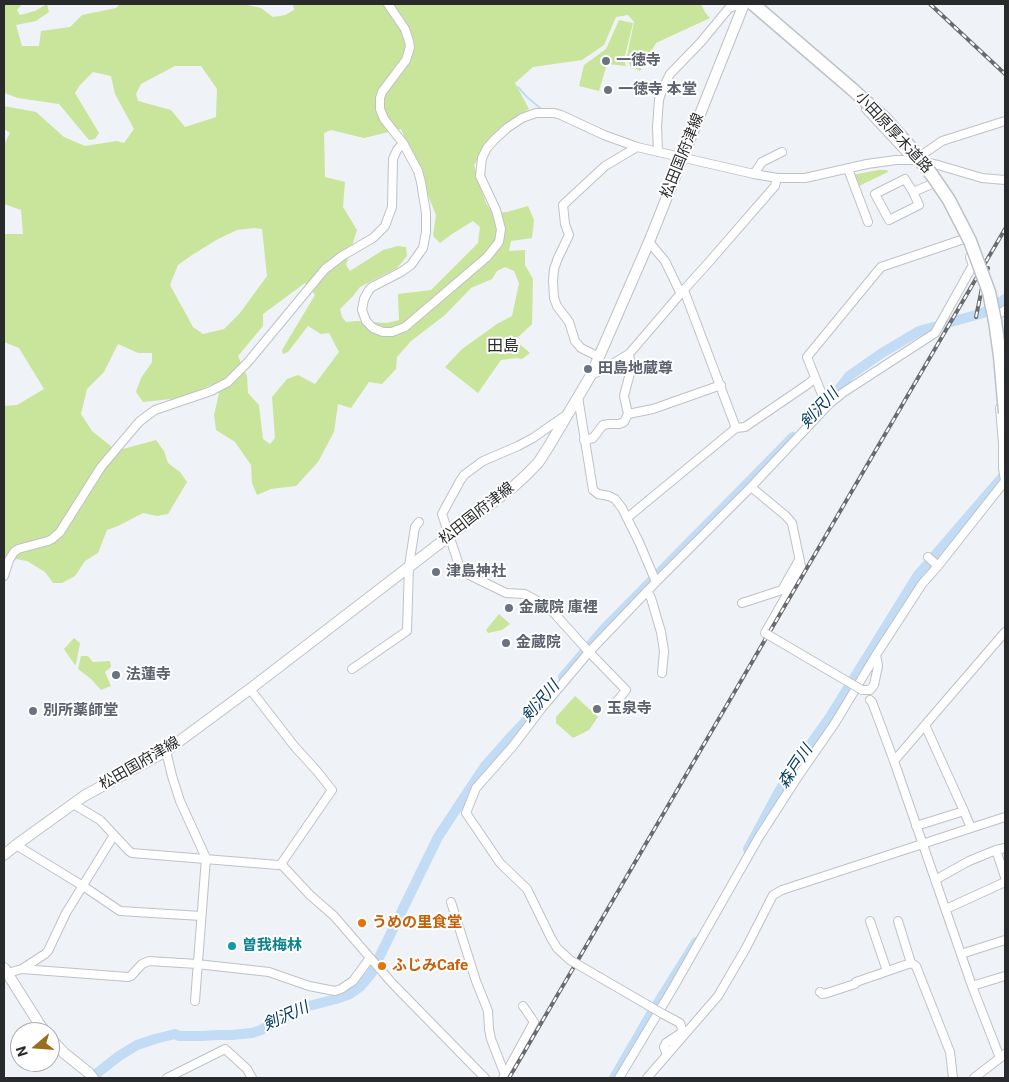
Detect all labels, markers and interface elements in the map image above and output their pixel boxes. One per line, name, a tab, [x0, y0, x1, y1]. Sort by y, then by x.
place label: 一徳寺	[616, 52, 661, 70]
marker: 一徳寺	[600, 55, 612, 67]
place label: 一徳寺 本堂	[618, 81, 697, 99]
marker: 一徳寺 本堂	[602, 84, 614, 96]
street label: 小田原厚木道路	[851, 88, 935, 178]
street label: 松田国府津線	[658, 111, 708, 201]
district label: 田島	[487, 337, 519, 357]
place label: 田島地蔵尊	[598, 360, 673, 378]
marker: 田島地蔵尊	[582, 363, 594, 375]
water label: 剣沢川	[797, 385, 843, 433]
street label: 松田国府津線	[436, 479, 518, 549]
place label: 津島神社	[446, 563, 506, 581]
marker: 津島神社	[430, 566, 442, 578]
place label: 金蔵院 庫裡	[519, 599, 598, 617]
marker: 金蔵院 庫裡	[503, 602, 515, 614]
place label: 金蔵院	[516, 634, 561, 652]
marker: 金蔵院	[500, 637, 512, 649]
place label: 法蓮寺	[126, 666, 171, 684]
marker: 法蓮寺	[110, 669, 122, 681]
water label: 剣沢川	[518, 678, 564, 726]
place label: 玉泉寺	[607, 700, 652, 718]
place label: 別所薬師堂	[43, 702, 118, 720]
marker: 玉泉寺	[591, 703, 603, 715]
marker: 別所薬師堂	[27, 705, 39, 717]
street label: 松田国府津線	[97, 734, 183, 794]
water label: 森戸川	[775, 742, 817, 792]
place label: うめの里食堂	[372, 914, 462, 932]
marker: うめの里食堂	[356, 917, 368, 929]
place label: 曽我梅林	[242, 937, 302, 955]
marker: 曽我梅林	[226, 940, 238, 952]
place label: ふじみCafe	[392, 957, 468, 975]
marker: ふじみCafe	[376, 960, 388, 972]
water label: 剣沢川	[260, 998, 312, 1036]
north arrow	[10, 1022, 60, 1072]
text: N	[13, 1044, 31, 1059]

